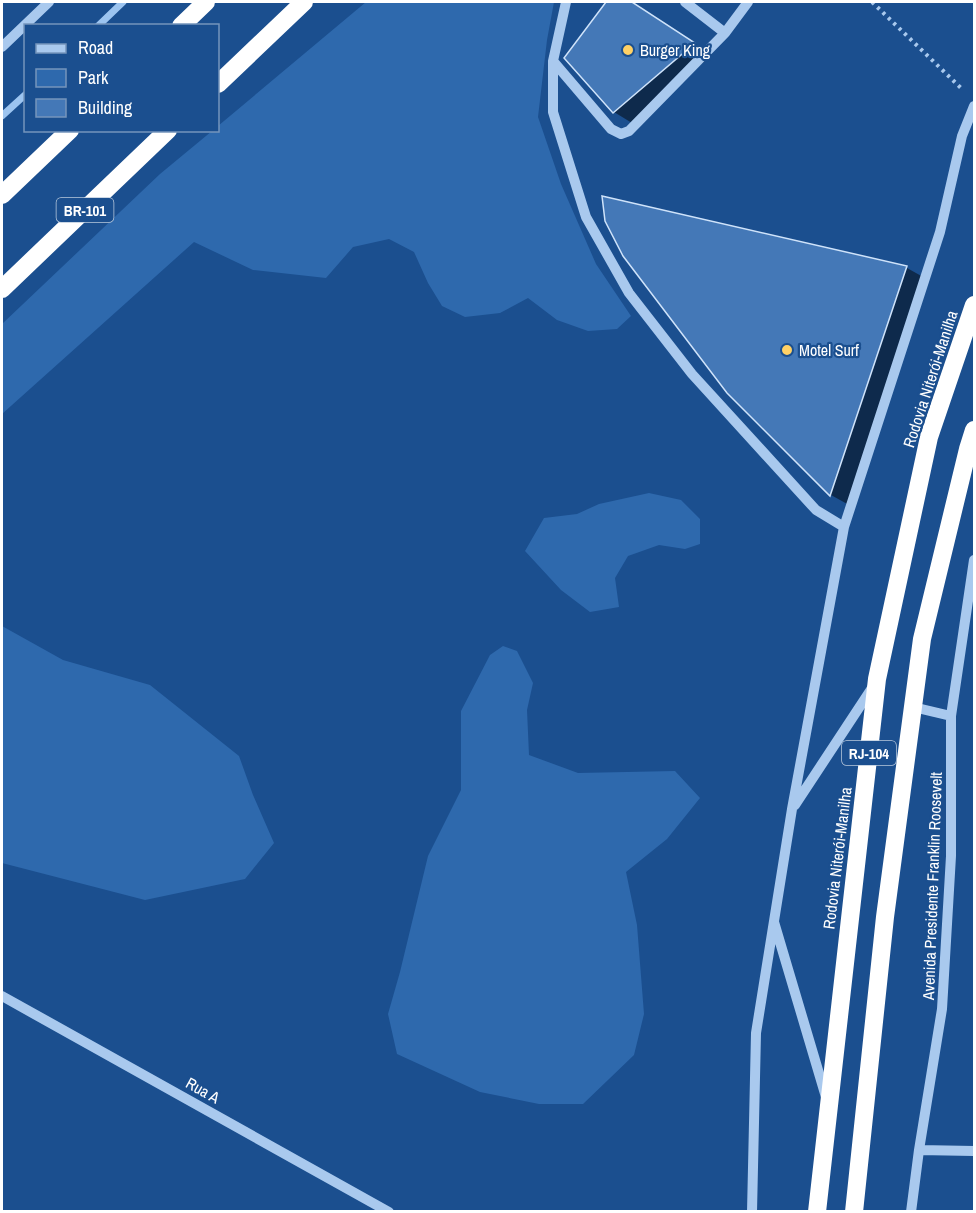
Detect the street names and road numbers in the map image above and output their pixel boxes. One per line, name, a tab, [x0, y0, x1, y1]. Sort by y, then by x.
road number: BR-101	[56, 198, 113, 222]
street label: Rodovia Niterói-Manilha	[897, 307, 963, 450]
road number: RJ-104	[842, 741, 896, 765]
street label: Avenida Presidente Franklin Roosevelt	[917, 771, 947, 1001]
street label: Rodovia Niterói-Manilha	[817, 785, 857, 930]
street label: Rua A	[182, 1072, 224, 1108]

